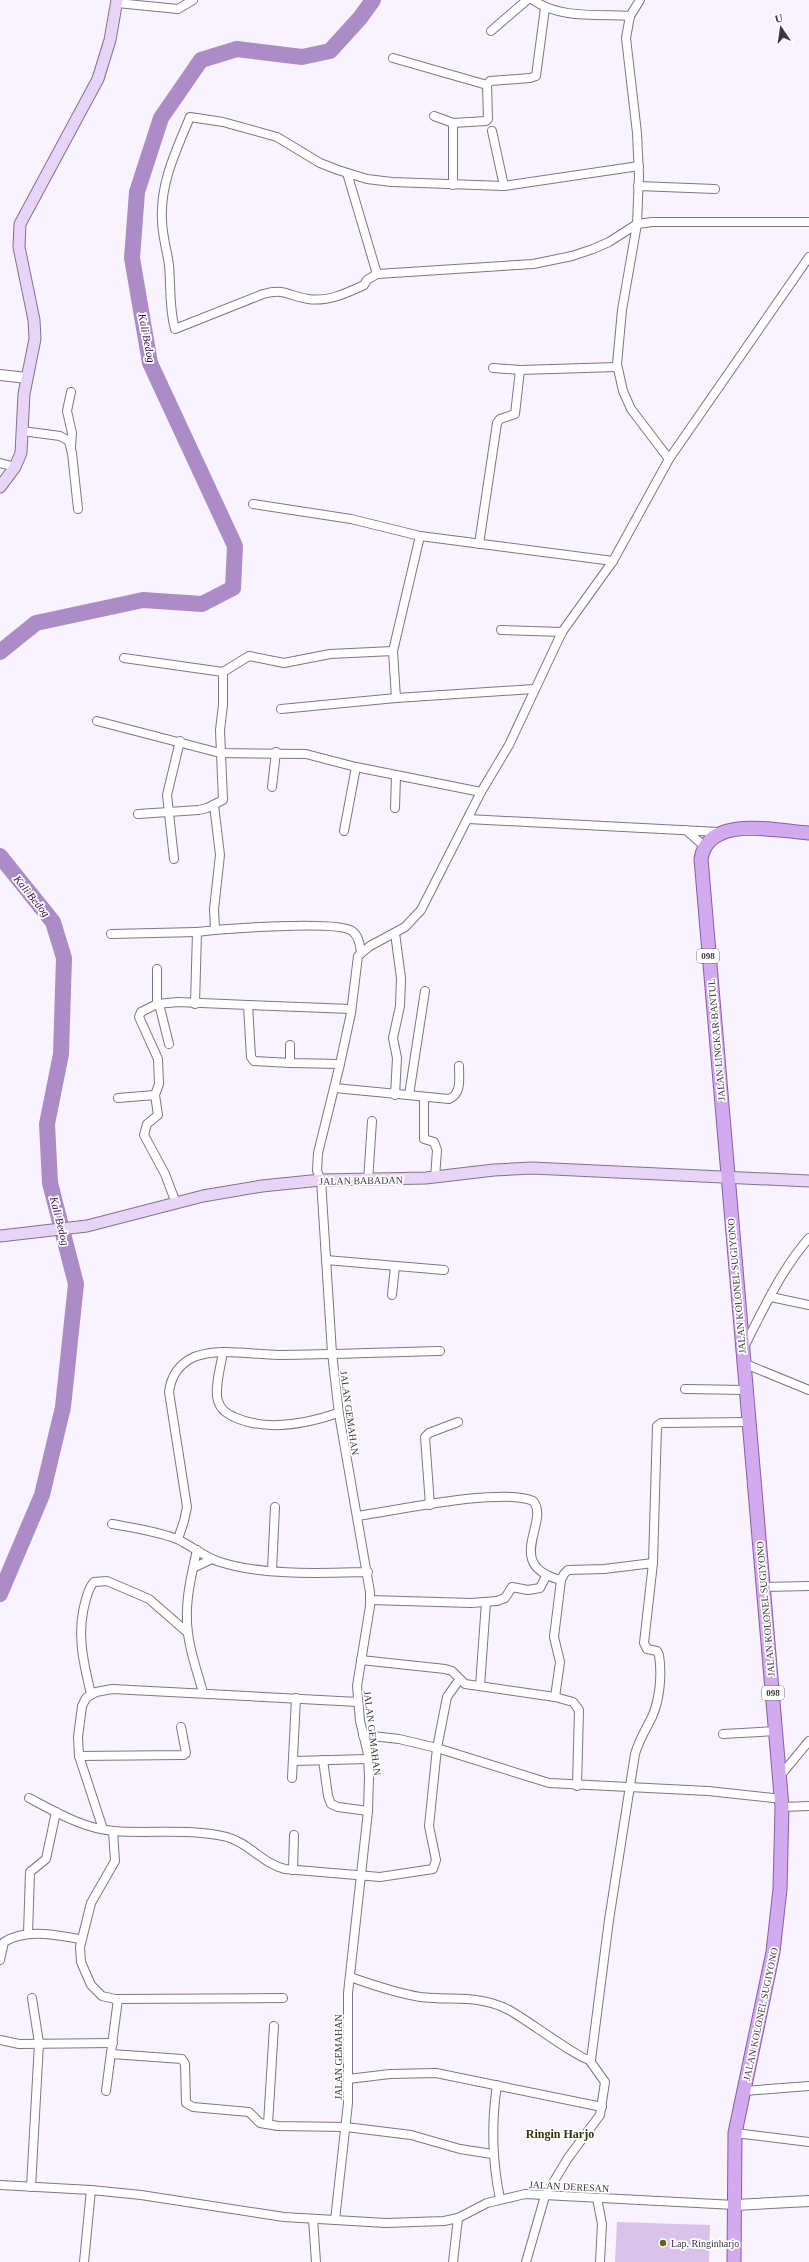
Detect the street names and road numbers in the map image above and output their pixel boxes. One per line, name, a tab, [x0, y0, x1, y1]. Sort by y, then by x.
road number: 098	[697, 949, 719, 963]
street label: JALAN LINGKAR BANTUL	[706, 979, 727, 1101]
street label: JALAN BABADAN	[319, 1174, 403, 1187]
street label: JALAN KOLONEL SUGIYONO	[725, 1218, 748, 1354]
street label: JALAN GEMAHAN	[338, 1370, 361, 1456]
street label: JALAN KOLONEL SUGIYONO	[754, 1541, 777, 1677]
road number: 098	[762, 1686, 784, 1700]
street label: JALAN GEMAHAN	[362, 1690, 383, 1776]
street label: JALAN KOLONEL SUGIYONO	[741, 1947, 780, 2082]
street label: JALAN GEMAHAN	[333, 2014, 344, 2100]
street label: JALAN DERESAN	[529, 2179, 609, 2194]

